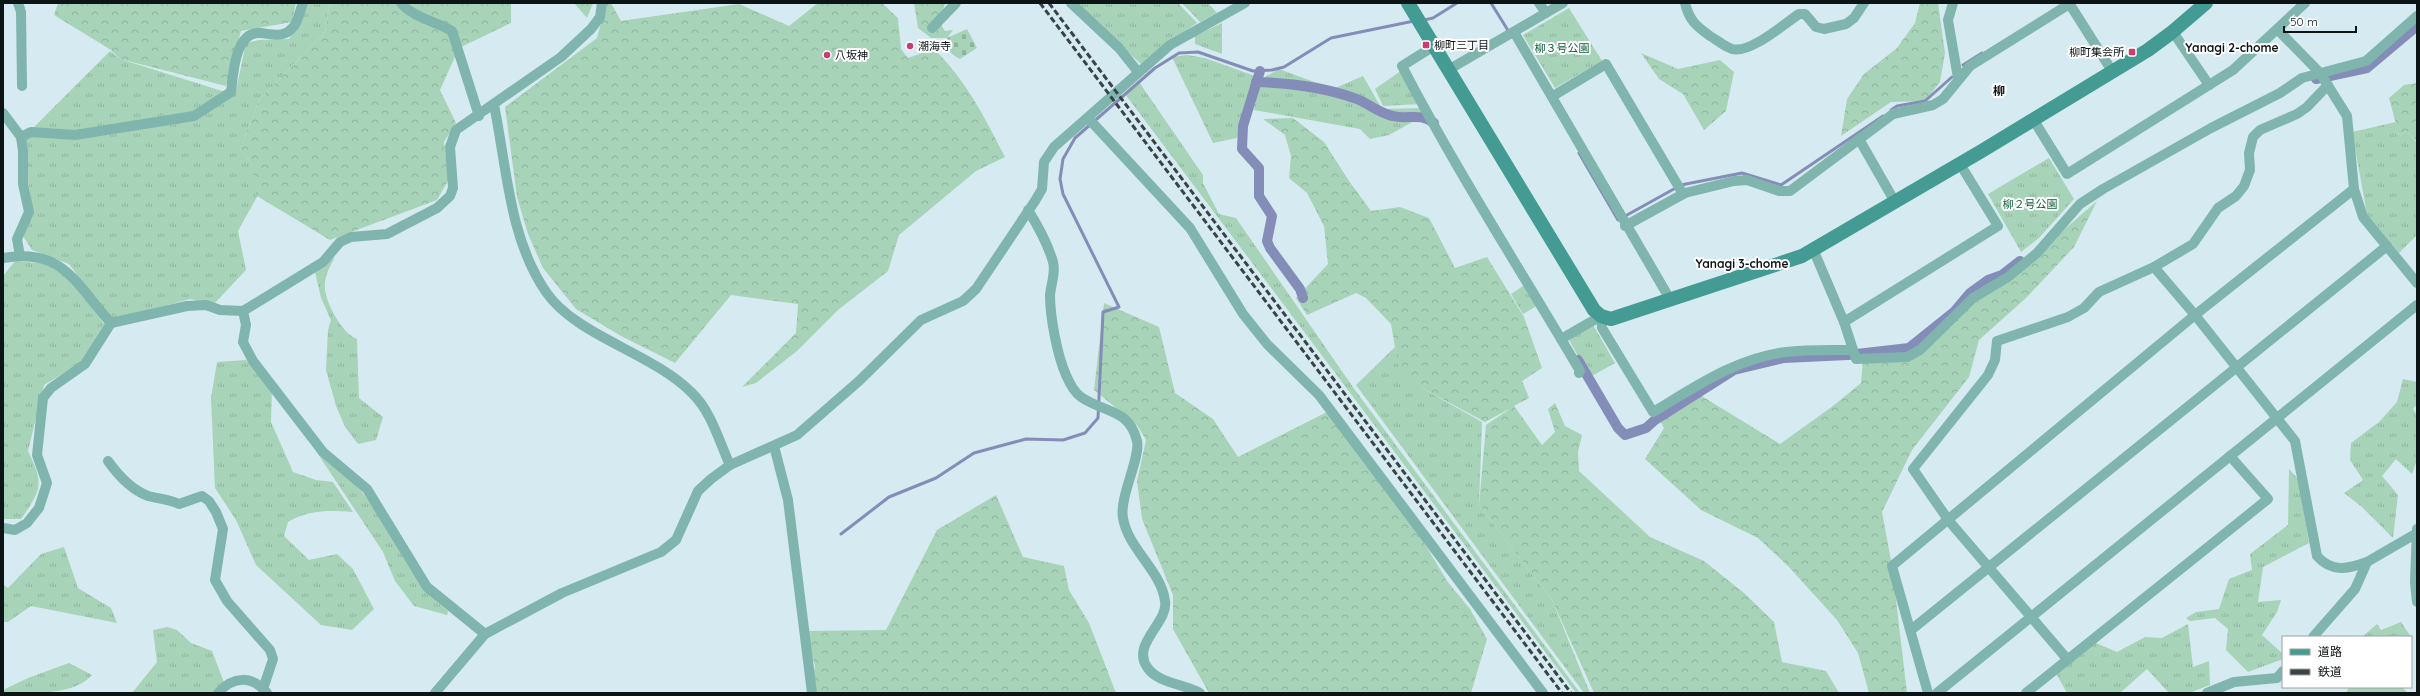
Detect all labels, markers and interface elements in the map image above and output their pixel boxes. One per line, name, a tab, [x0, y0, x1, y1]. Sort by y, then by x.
scale bar	[2284, 8, 2356, 34]
text: 50 m	[2290, 14, 2318, 29]
place label: 柳町三丁目	[1434, 38, 1489, 52]
place label: 潮海寺	[918, 39, 951, 53]
marker: 柳町三丁目	[1421, 40, 1431, 50]
district label: Yanagi 2-chome	[2185, 40, 2279, 55]
marker: 潮海寺	[905, 41, 915, 51]
park label: 柳３号公園	[1535, 41, 1590, 55]
place label: 柳町集会所	[2069, 45, 2125, 59]
marker: 柳町集会所	[2127, 47, 2137, 57]
place label: 八坂神	[835, 48, 868, 62]
marker: 八坂神	[822, 50, 832, 60]
district label: 柳	[1993, 83, 2005, 98]
park label: 柳２号公園	[2003, 197, 2058, 211]
district label: Yanagi 3-chome	[1696, 256, 1788, 271]
legend	[2282, 636, 2412, 688]
text: 道路	[2318, 644, 2342, 659]
text: 鉄道	[2318, 664, 2342, 679]

